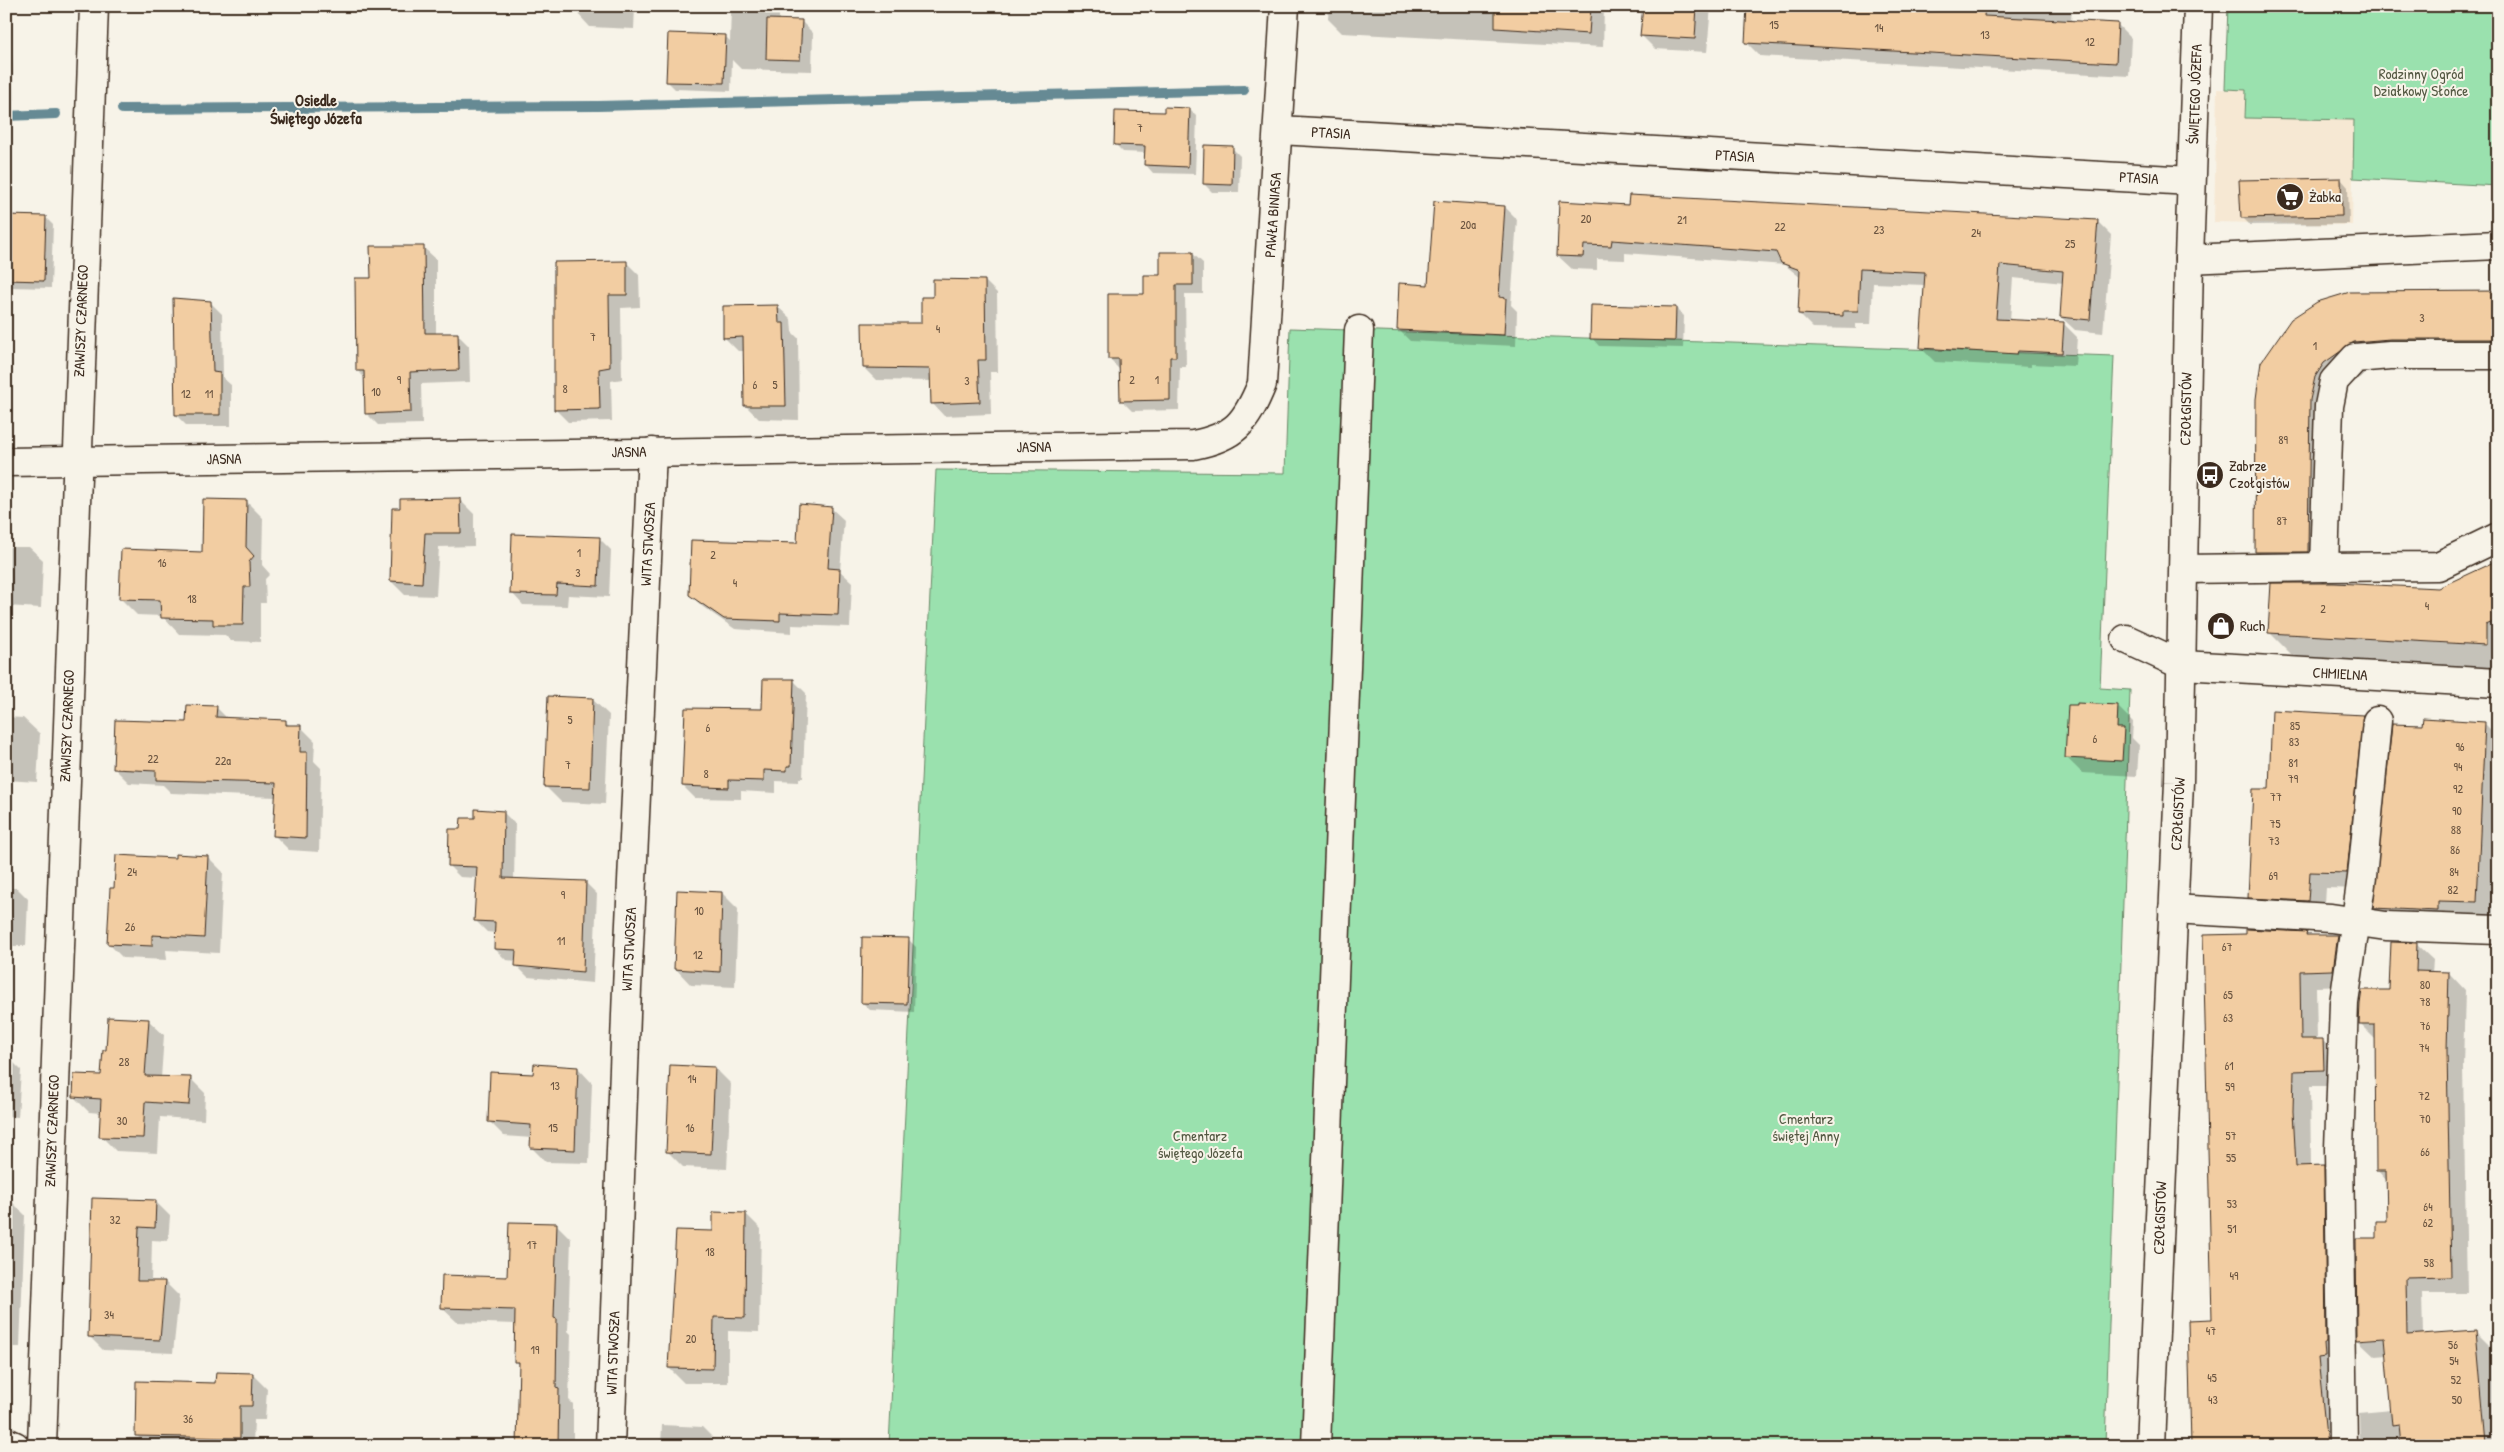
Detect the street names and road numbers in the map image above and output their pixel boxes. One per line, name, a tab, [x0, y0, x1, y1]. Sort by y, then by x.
street label: ŚWIĘTEGO JÓZEFA	[2182, 43, 2207, 144]
street label: PTASIA	[1311, 121, 1352, 144]
street label: PTASIA	[1715, 144, 1756, 167]
street label: PTASIA	[2119, 166, 2160, 189]
street label: PAWŁA BINIASA	[1259, 171, 1286, 258]
street label: ZAWISZY CZARNEGO	[68, 264, 93, 378]
street label: CZOŁGISTÓW	[2174, 371, 2197, 446]
street label: JASNA	[1016, 436, 1052, 457]
street label: JASNA	[611, 441, 647, 462]
street label: JASNA	[206, 448, 242, 469]
street label: WITA STWOSZA	[635, 501, 660, 586]
street label: CHMIELNA	[2312, 662, 2369, 685]
street label: ZAWISZY CZARNEGO	[54, 669, 79, 783]
street label: CZOŁGISTÓW	[2165, 776, 2190, 851]
street label: WITA STWOSZA	[616, 906, 641, 991]
street label: ZAWISZY CZARNEGO	[39, 1074, 64, 1188]
street label: CZOŁGISTÓW	[2148, 1180, 2171, 1255]
street label: WITA STWOSZA	[601, 1310, 624, 1395]

